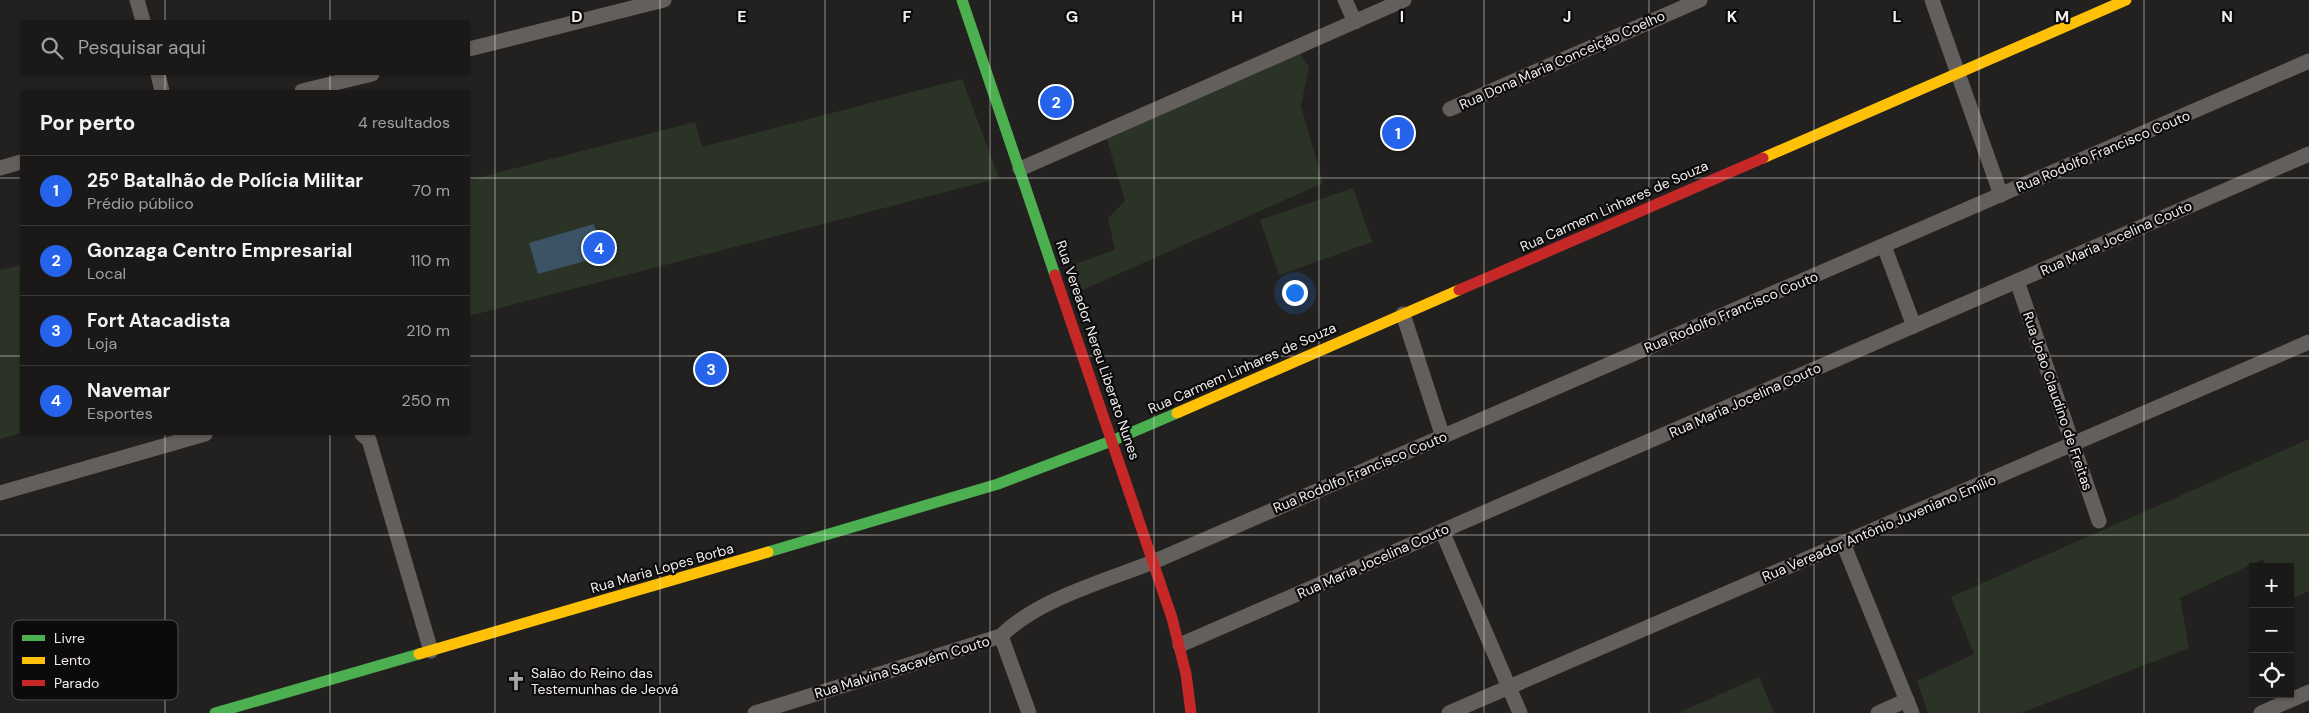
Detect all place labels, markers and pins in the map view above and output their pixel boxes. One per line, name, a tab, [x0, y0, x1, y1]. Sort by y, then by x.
pin: 2	[1040, 83, 1072, 121]
pin: 1	[1382, 114, 1414, 152]
pin: 4	[583, 229, 615, 267]
pin: 3	[695, 350, 727, 388]
place label: Salão do Reino das Testemunhas de Jeová	[531, 664, 678, 698]
church icon: Salão do Reino das Testemunhas de Jeová	[505, 670, 527, 692]

